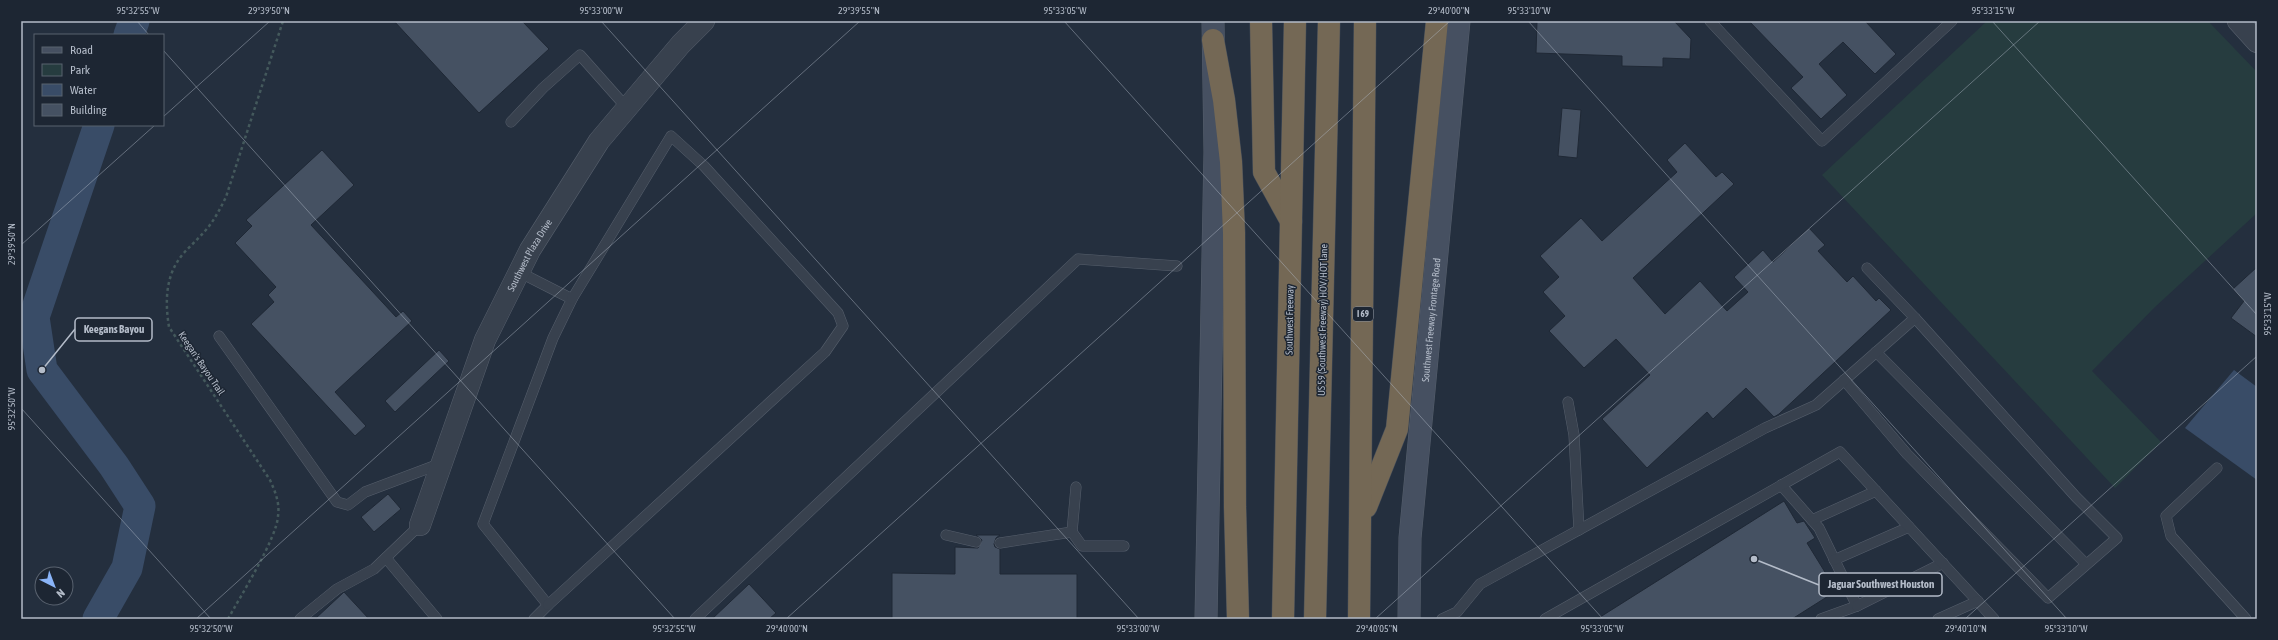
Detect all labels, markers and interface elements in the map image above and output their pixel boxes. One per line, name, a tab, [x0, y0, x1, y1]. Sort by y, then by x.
text: 95°32'55"W	[116, 5, 160, 16]
text: 29°39'50"N	[248, 5, 290, 16]
text: 95°33'00"W	[579, 5, 623, 16]
text: 29°39'55"N	[838, 5, 880, 16]
text: 95°33'05"W	[1043, 5, 1087, 16]
text: 29°40'00"N	[1428, 5, 1470, 16]
text: 95°33'10"W	[1507, 5, 1551, 16]
text: 95°33'15"W	[1971, 5, 2015, 16]
legend	[34, 34, 164, 126]
text: Road	[70, 43, 93, 57]
text: Park	[70, 63, 91, 77]
text: Water	[70, 83, 97, 97]
text: Building	[70, 103, 108, 117]
street label: Southwest Plaza Drive	[505, 217, 554, 293]
text: 29°39'50"N	[6, 223, 17, 265]
street label: US 59 (Southwest Freeway) HOV/HOT lane	[1316, 243, 1329, 396]
street label: Southwest Freeway Frontage Road	[1420, 257, 1443, 383]
street label: Southwest Freeway	[1283, 285, 1296, 355]
text: 95°33'15"W	[2262, 292, 2273, 336]
road number: I 69	[1353, 307, 1373, 321]
callout: Keegans Bayou	[75, 318, 152, 341]
text: Keegans Bayou	[84, 323, 144, 335]
street label: Keegan's Bayou Trail	[176, 329, 227, 397]
text: 95°32'50"W	[6, 387, 17, 431]
north arrow	[34, 566, 74, 606]
callout: Jaguar Southwest Houston	[1819, 573, 1942, 596]
text: Jaguar Southwest Houston	[1827, 578, 1934, 590]
text: N	[54, 587, 67, 600]
text: 95°32'50"W	[189, 623, 233, 634]
text: 95°32'55"W	[652, 623, 696, 634]
text: 29°40'00"N	[766, 623, 808, 634]
text: 95°33'00"W	[1116, 623, 1160, 634]
text: 29°40'05"N	[1356, 623, 1398, 634]
text: 95°33'05"W	[1580, 623, 1624, 634]
text: 29°40'10"N	[1945, 623, 1987, 634]
text: 95°33'10"W	[2044, 623, 2088, 634]

